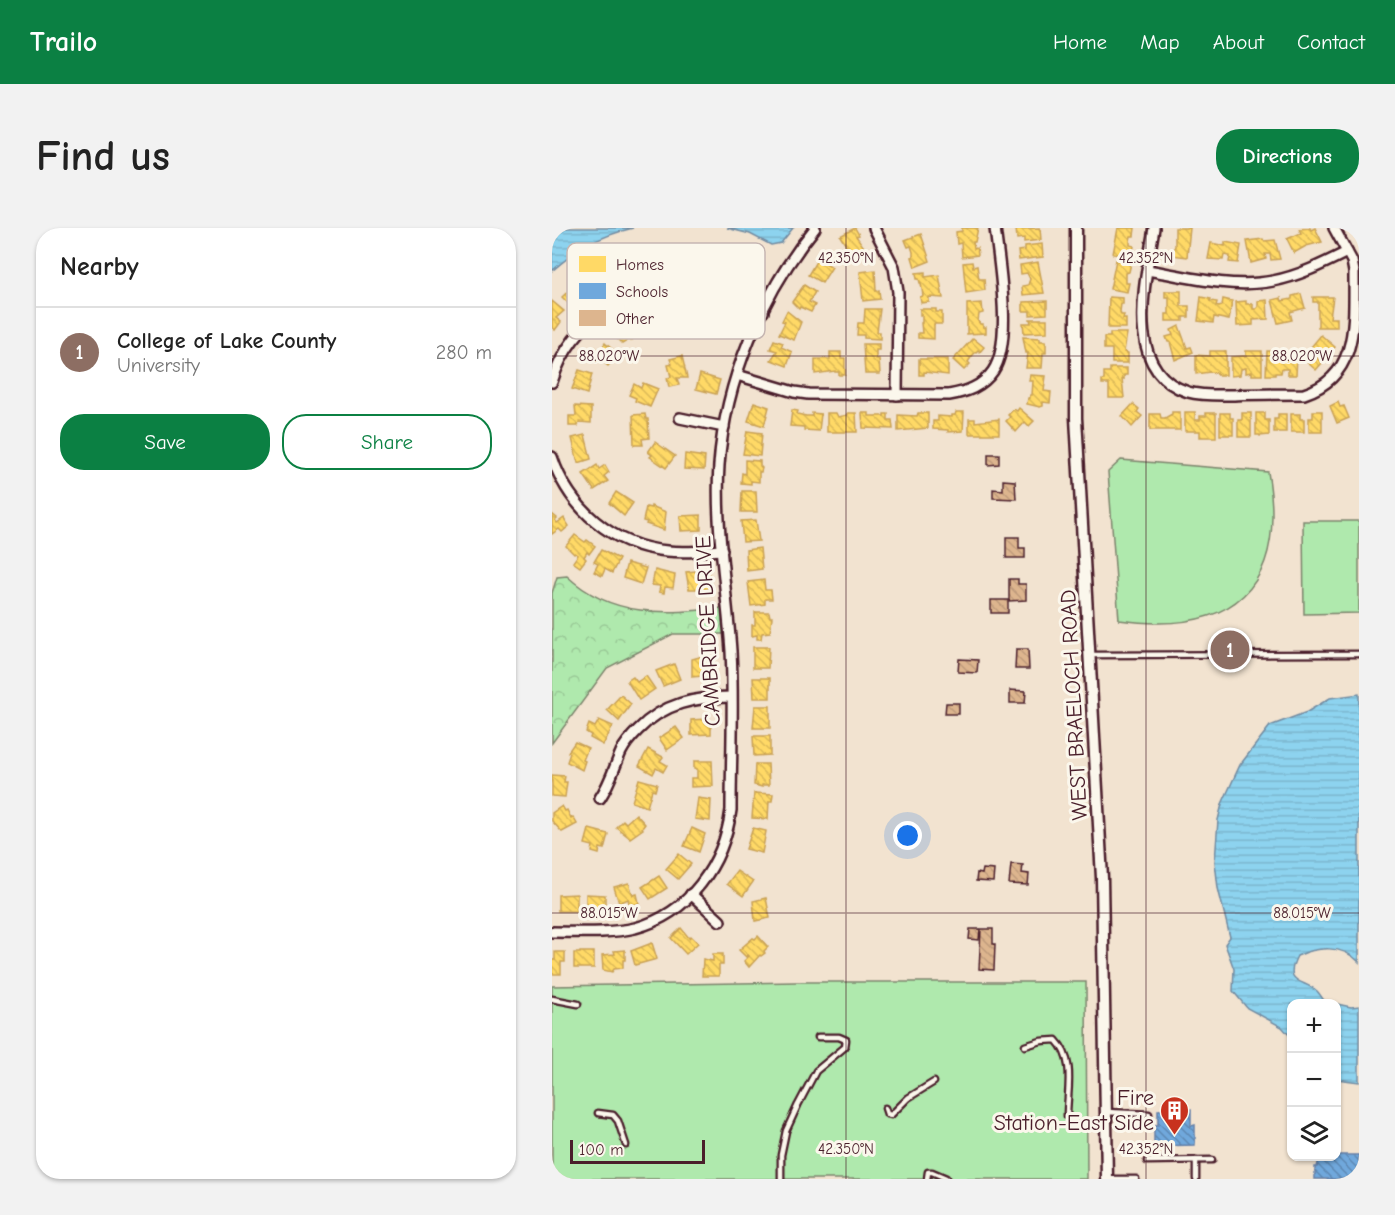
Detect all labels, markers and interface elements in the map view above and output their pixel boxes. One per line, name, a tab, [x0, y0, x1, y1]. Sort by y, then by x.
text: Trailo	[30, 26, 97, 58]
text: Home	[1053, 30, 1107, 54]
text: Map	[1140, 30, 1180, 54]
text: About	[1213, 30, 1264, 54]
text: Contact	[1297, 30, 1365, 54]
button: Directions	[1216, 129, 1359, 183]
text: Find us	[36, 132, 170, 181]
legend	[567, 243, 765, 339]
text: 42.350°N	[818, 249, 874, 267]
text: 42.352°N	[1119, 249, 1173, 267]
text: Nearby	[60, 252, 139, 282]
text: Homes	[616, 256, 664, 274]
text: Schools	[616, 283, 669, 301]
text: Other	[616, 310, 654, 328]
text: College of Lake County	[117, 328, 336, 354]
text: 1	[76, 341, 83, 364]
text: 280 m	[436, 341, 492, 364]
text: 88.020°W	[579, 347, 639, 365]
text: 88.020°W	[1272, 347, 1332, 365]
text: University	[117, 354, 200, 377]
button: Save	[60, 414, 270, 470]
button: Share	[282, 414, 492, 470]
street label: CAMBRIDGE DRIVE	[690, 535, 726, 727]
street label: WEST BRAELOCH ROAD	[1055, 589, 1093, 821]
pin: 1	[1210, 628, 1250, 672]
your location	[893, 821, 922, 850]
text: 88.015°W	[580, 904, 638, 922]
text: 88.015°W	[1273, 904, 1331, 922]
map controls	[1287, 999, 1341, 1161]
button: +	[1287, 999, 1341, 1053]
button: −	[1287, 1053, 1341, 1107]
place label: Fire Station-East Side	[994, 1085, 1154, 1136]
building icon: Fire Station-East Side	[1159, 1094, 1191, 1136]
button: layers	[1287, 1107, 1341, 1161]
scale bar	[570, 1137, 705, 1164]
text: 42.350°N	[818, 1140, 874, 1158]
text: 42.352°N	[1119, 1140, 1173, 1158]
text: 100 m	[579, 1141, 623, 1159]

